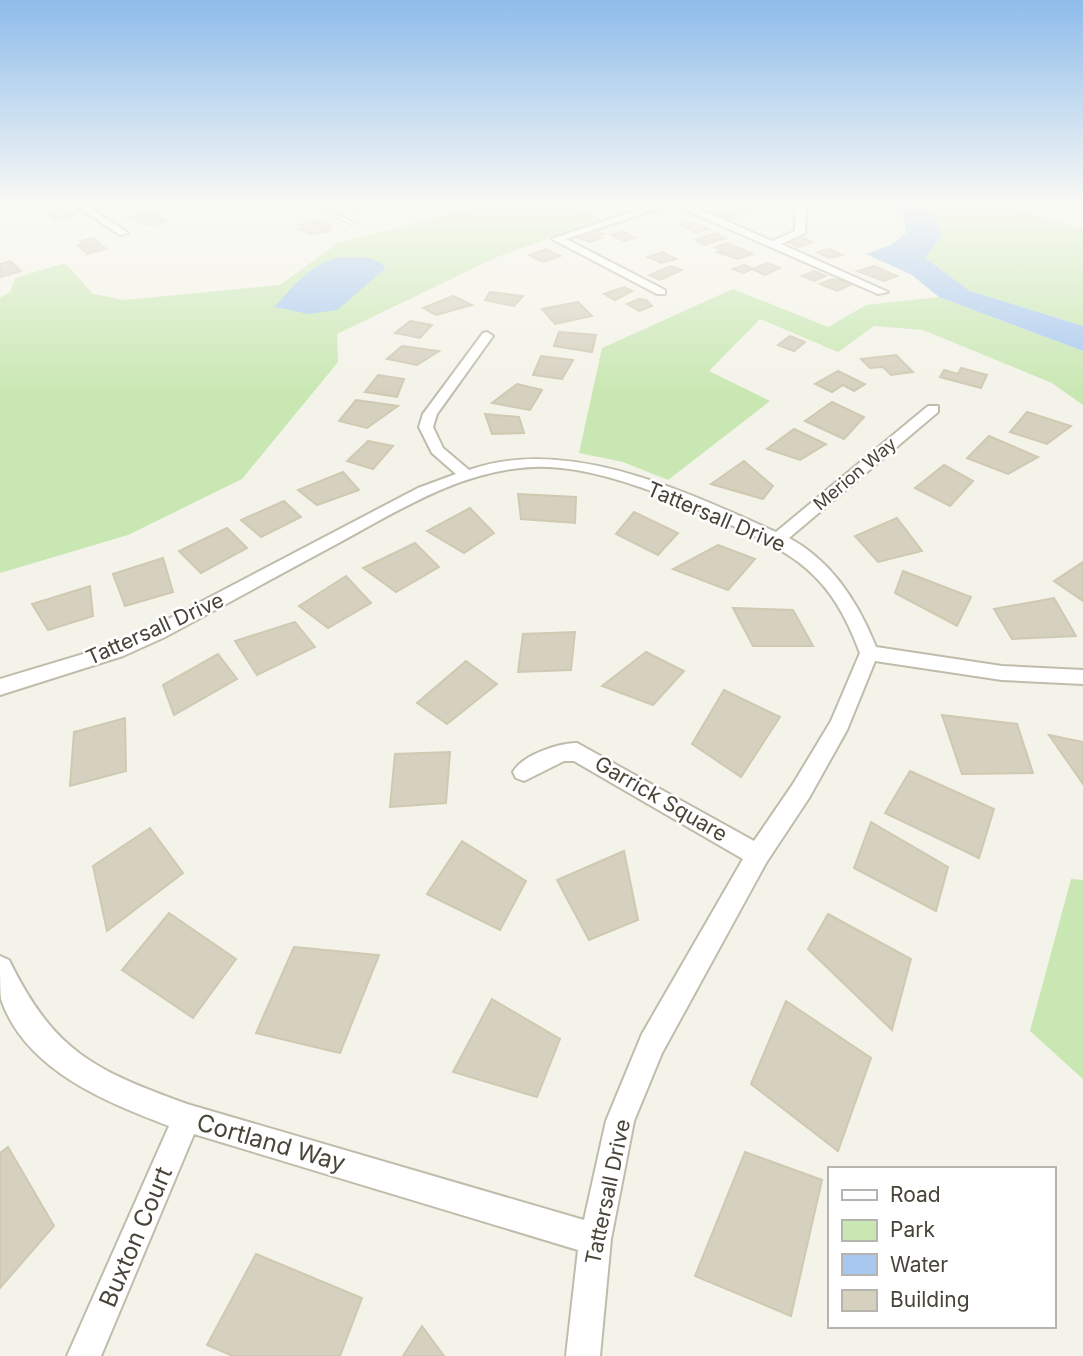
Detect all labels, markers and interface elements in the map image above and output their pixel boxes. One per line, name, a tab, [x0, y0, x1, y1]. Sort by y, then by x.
street label: Merion Way	[809, 433, 900, 514]
street label: Tattersall Drive	[643, 476, 789, 557]
street label: Tattersall Drive	[82, 587, 228, 670]
street label: Garrick Square	[591, 751, 732, 847]
street label: Cortland Way	[194, 1107, 349, 1178]
street label: Tattersall Drive	[580, 1117, 635, 1267]
street label: Buxton Court	[93, 1162, 178, 1311]
legend	[828, 1167, 1055, 1328]
text: Road	[890, 1182, 941, 1207]
text: Park	[890, 1217, 935, 1242]
text: Water	[890, 1252, 948, 1277]
text: Building	[890, 1287, 970, 1312]

